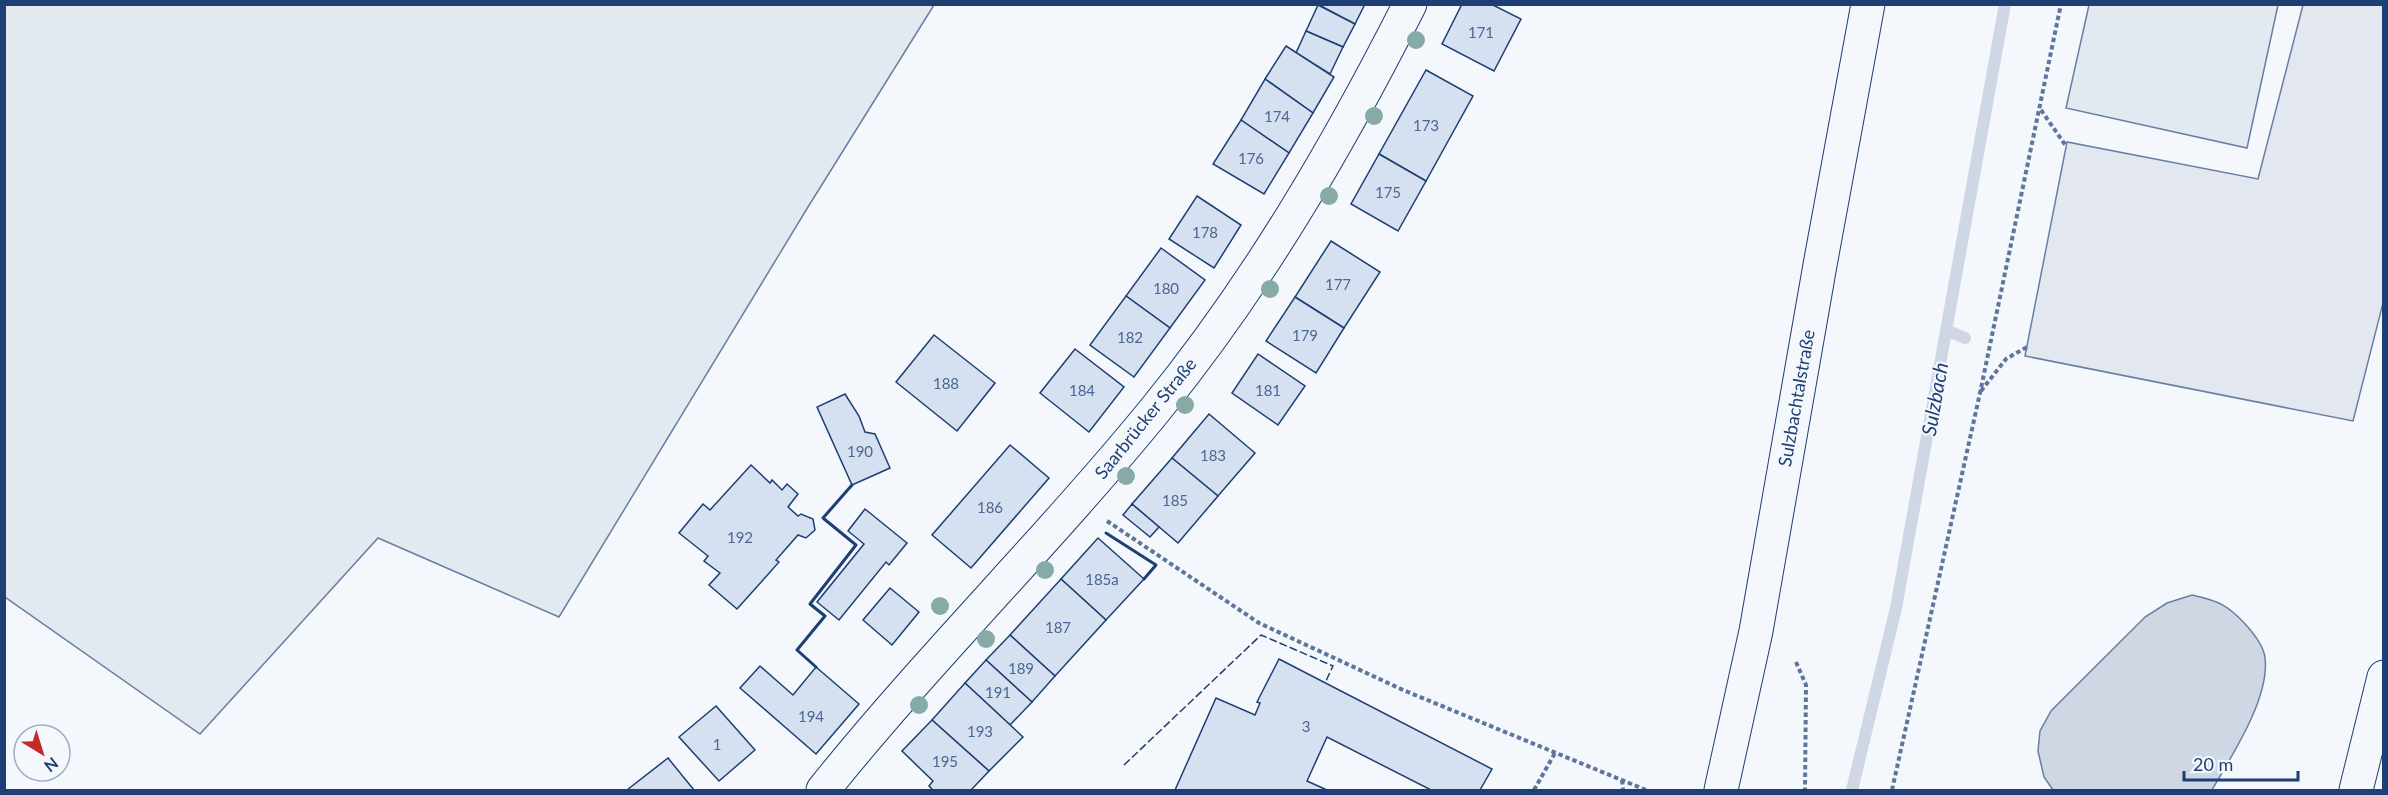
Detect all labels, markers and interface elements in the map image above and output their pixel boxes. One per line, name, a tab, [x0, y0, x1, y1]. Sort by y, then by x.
house number: 171	[1468, 23, 1494, 41]
house number: 174	[1264, 107, 1290, 125]
house number: 173	[1413, 116, 1439, 134]
house number: 176	[1238, 149, 1264, 167]
house number: 175	[1375, 183, 1401, 201]
house number: 178	[1192, 223, 1218, 241]
house number: 177	[1325, 275, 1351, 293]
house number: 180	[1153, 279, 1179, 297]
house number: 179	[1292, 326, 1318, 344]
house number: 182	[1117, 328, 1143, 346]
street label: Sulzbachtalstraße	[1773, 328, 1819, 468]
street label: Saarbrücker Straße	[1089, 353, 1201, 483]
water label: Sulzbach	[1916, 360, 1952, 438]
house number: 188	[933, 374, 959, 392]
house number: 184	[1069, 381, 1095, 399]
house number: 181	[1255, 381, 1281, 399]
house number: 190	[847, 442, 873, 460]
house number: 183	[1200, 446, 1226, 464]
house number: 185	[1162, 491, 1188, 509]
house number: 186	[977, 498, 1003, 516]
house number: 192	[727, 528, 753, 546]
house number: 185a	[1085, 570, 1119, 588]
house number: 187	[1045, 618, 1071, 636]
house number: 189	[1008, 659, 1034, 677]
house number: 191	[985, 683, 1011, 701]
house number: 194	[798, 707, 824, 725]
house number: 3	[1302, 717, 1310, 735]
house number: 193	[967, 722, 993, 740]
north arrow	[12, 723, 72, 783]
house number: 1	[713, 735, 721, 753]
scale bar	[2184, 744, 2298, 782]
house number: 195	[932, 752, 958, 770]
text: 20 m	[2193, 753, 2233, 775]
text: N	[41, 754, 62, 776]

